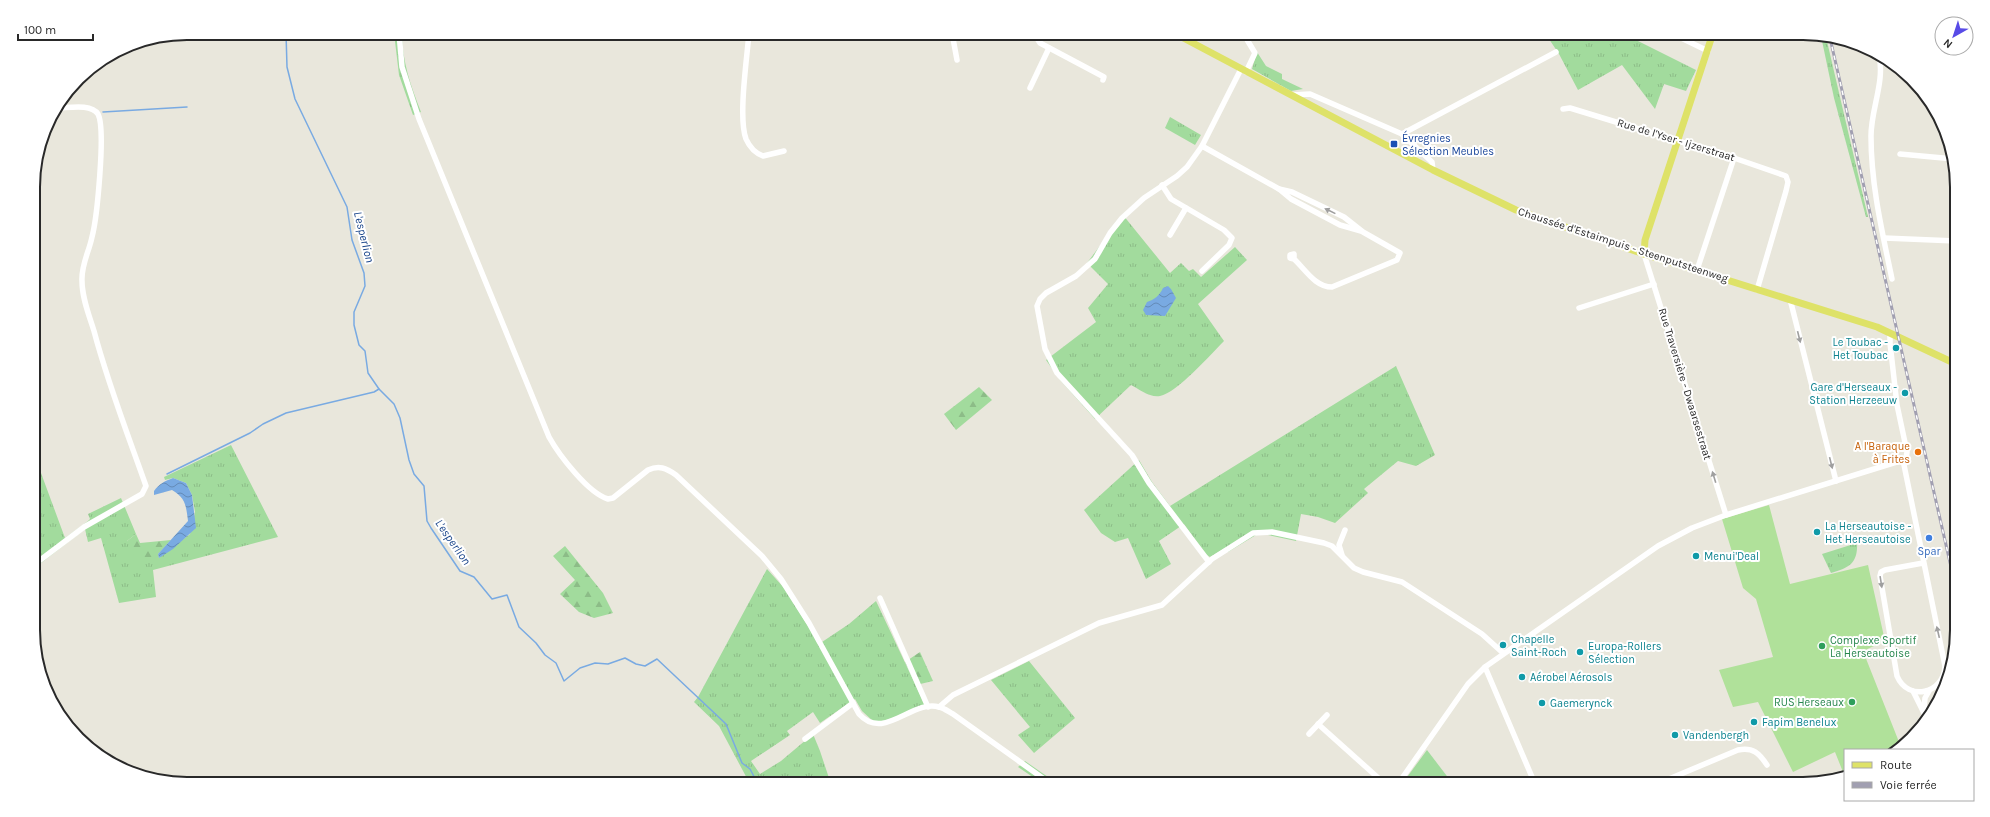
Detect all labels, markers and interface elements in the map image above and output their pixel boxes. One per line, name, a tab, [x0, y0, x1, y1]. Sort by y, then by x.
scale bar	[18, 16, 93, 42]
north arrow	[1934, 16, 1974, 56]
text: 100 m	[24, 23, 56, 37]
text: N	[1941, 36, 1955, 51]
street label: Rue de l'Yser - Ijzerstraat	[1616, 116, 1736, 164]
place label: Évregnies Sélection Meubles	[1402, 130, 1494, 158]
marker: Évregnies Sélection Meubles	[1389, 139, 1399, 149]
street label: Chaussée d'Estaimpuis - Steenputsteenweg	[1516, 205, 1730, 285]
one-way arrow	[1325, 208, 1336, 214]
water label: L'esperlion	[351, 210, 377, 264]
street label: Rue Traversière - Dwaarsestraat	[1656, 307, 1714, 461]
one-way arrow	[1796, 331, 1802, 343]
place label: Le Toubac - Het Toubac	[1833, 336, 1888, 362]
marker: Le Toubac - Het Toubac	[1891, 343, 1901, 353]
place label: Gare d'Herseaux - Station Herzeeuw	[1809, 381, 1897, 407]
marker: Gare d'Herseaux - Station Herzeeuw	[1900, 388, 1910, 398]
place label: A l'Baraque à Frites	[1855, 440, 1910, 466]
marker: A l'Baraque à Frites	[1913, 447, 1923, 457]
one-way arrow	[1829, 457, 1835, 469]
one-way arrow	[1711, 471, 1717, 483]
water label: L'esperlion	[432, 516, 474, 568]
place label: La Herseautoise - Het Herseautoise	[1825, 520, 1911, 546]
marker: La Herseautoise - Het Herseautoise	[1812, 527, 1822, 537]
marker: Spar	[1924, 533, 1934, 543]
place label: Spar	[1917, 545, 1941, 558]
place label: Menui'Deal	[1704, 550, 1759, 563]
marker: Menui'Deal	[1691, 551, 1701, 561]
one-way arrow	[1878, 575, 1884, 588]
one-way arrow	[1935, 625, 1941, 638]
place label: Chapelle Saint-Roch	[1511, 633, 1567, 659]
place label: Complexe Sportif La Herseautoise	[1830, 634, 1917, 660]
marker: Chapelle Saint-Roch	[1498, 640, 1508, 650]
place label: Europa-Rollers Sélection	[1588, 640, 1662, 666]
marker: Complexe Sportif La Herseautoise	[1817, 641, 1827, 651]
marker: Europa-Rollers Sélection	[1575, 647, 1585, 657]
place label: Aérobel Aérosols	[1530, 671, 1613, 684]
marker: Aérobel Aérosols	[1517, 672, 1527, 682]
place label: RUS Herseaux	[1774, 696, 1844, 709]
place label: Gaemerynck	[1550, 697, 1612, 710]
marker: RUS Herseaux	[1847, 697, 1857, 707]
marker: Gaemerynck	[1537, 698, 1547, 708]
place label: Fapim Benelux	[1762, 716, 1837, 729]
marker: Fapim Benelux	[1749, 717, 1759, 727]
place label: Vandenbergh	[1683, 729, 1749, 742]
marker: Vandenbergh	[1670, 730, 1680, 740]
legend	[1844, 749, 1974, 801]
text: Route	[1880, 758, 1912, 772]
text: Voie ferrée	[1880, 778, 1937, 792]

